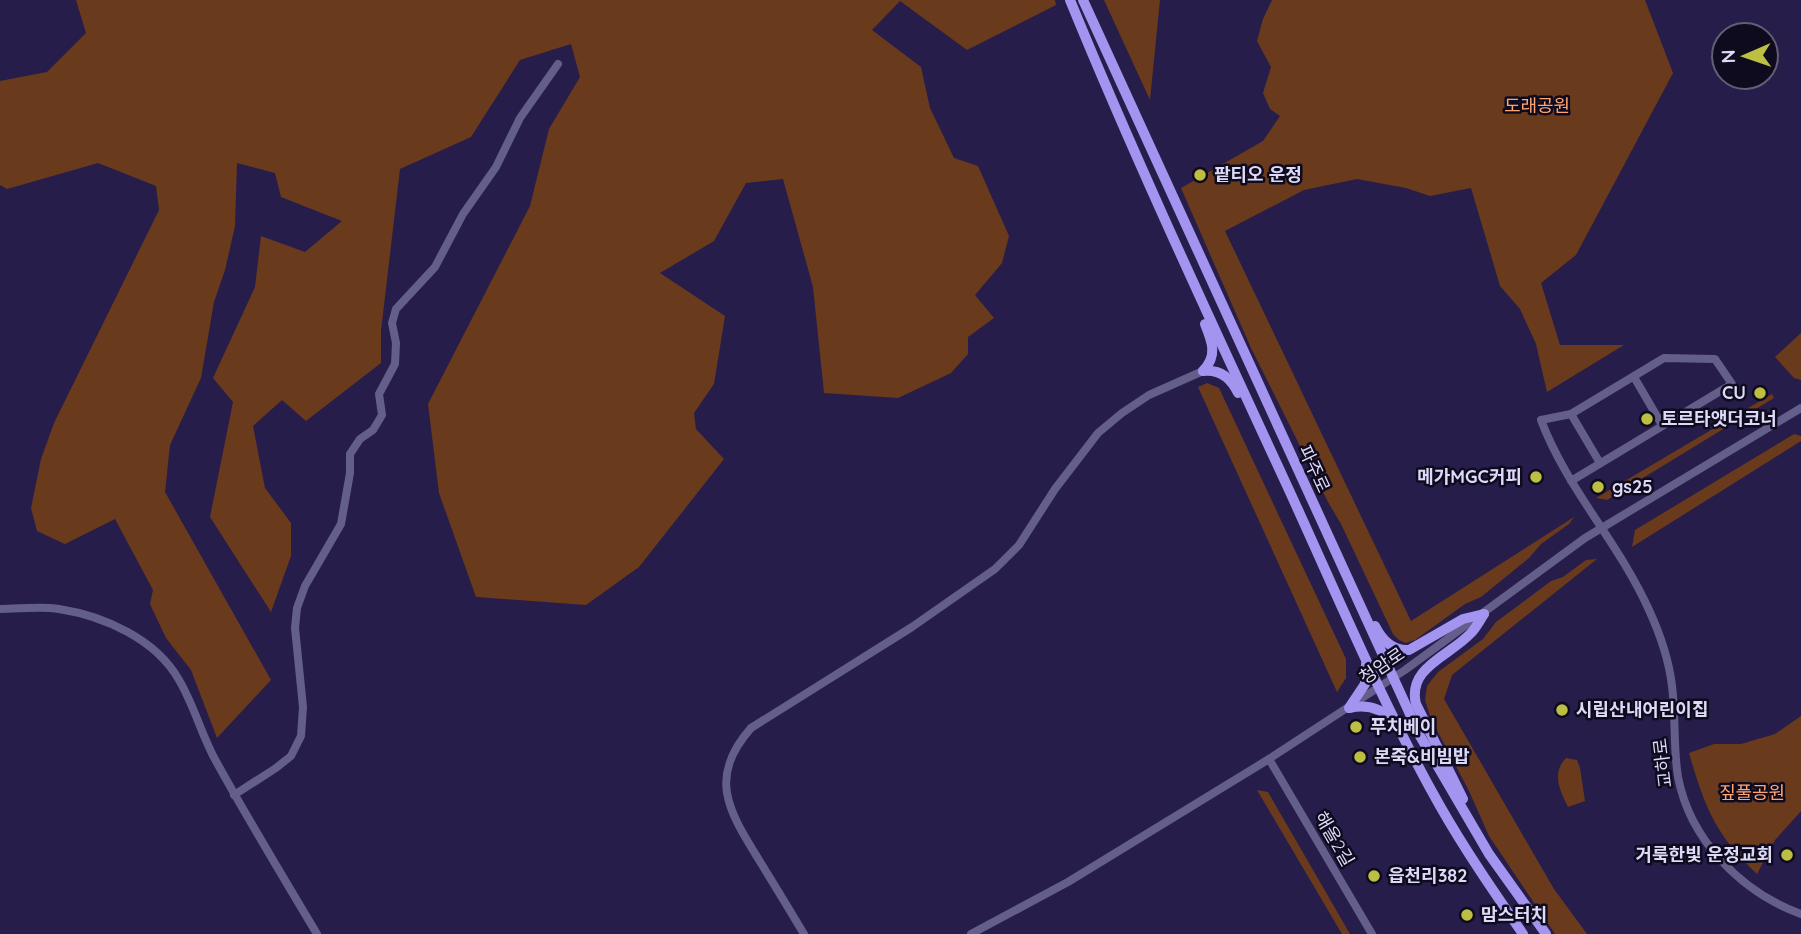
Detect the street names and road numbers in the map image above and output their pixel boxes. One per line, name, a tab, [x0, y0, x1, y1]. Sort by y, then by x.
street label: 파주로	[1294, 441, 1335, 496]
street label: 청암로	[1355, 642, 1409, 689]
street label: 교하로	[1648, 737, 1677, 789]
street label: 해올2길	[1310, 807, 1359, 870]

